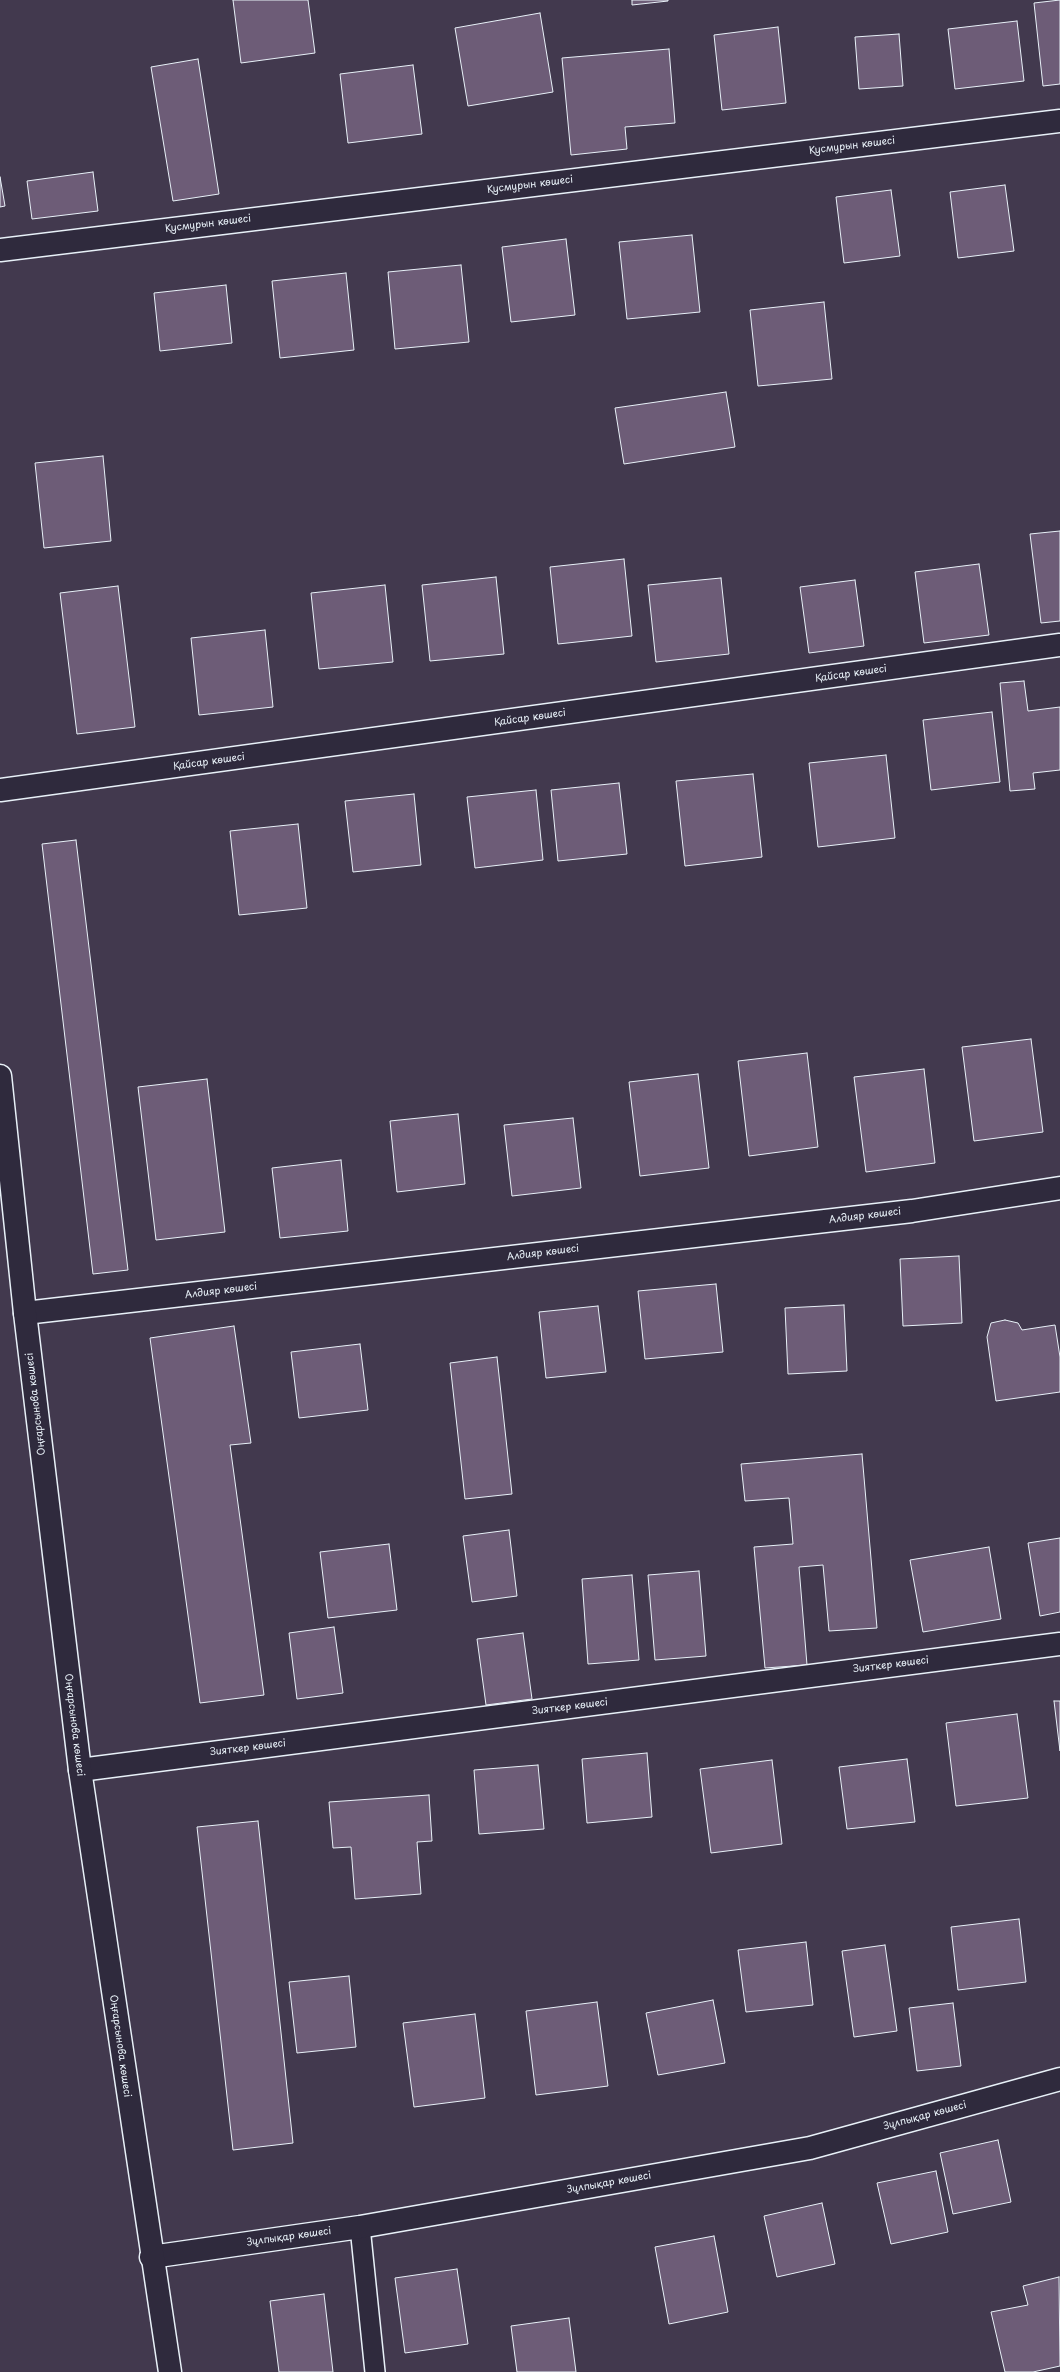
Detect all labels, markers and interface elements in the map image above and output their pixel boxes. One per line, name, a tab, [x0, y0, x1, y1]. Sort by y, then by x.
street label: Қусмурын көшесі	[808, 135, 896, 157]
street label: Қусмурын көшесі	[486, 174, 574, 196]
street label: Қусмурын көшесі	[164, 213, 252, 235]
street label: Қайсар көшесі	[814, 663, 888, 685]
street label: Қайсар көшесі	[493, 707, 567, 729]
street label: Қайсар көшесі	[172, 751, 246, 773]
street label: Алдияр көшесі	[828, 1206, 902, 1226]
street label: Алдияр көшесі	[506, 1243, 580, 1263]
street label: Алдияр көшесі	[184, 1281, 258, 1301]
street label: Оңғарсынова көшесі	[24, 1352, 48, 1456]
street label: Зияткер көшесі	[852, 1654, 930, 1676]
street label: Оңғарсынова көшесі	[62, 1673, 86, 1777]
street label: Зияткер көшесі	[531, 1696, 609, 1718]
street label: Зияткер көшесі	[209, 1737, 287, 1759]
street label: Оңғарсынова көшесі	[107, 1994, 133, 2098]
street label: Зұлпықар көшесі	[882, 2099, 968, 2133]
street label: Зұлпықар көшесі	[566, 2170, 652, 2196]
street label: Зұлпықар көшесі	[246, 2225, 332, 2249]

